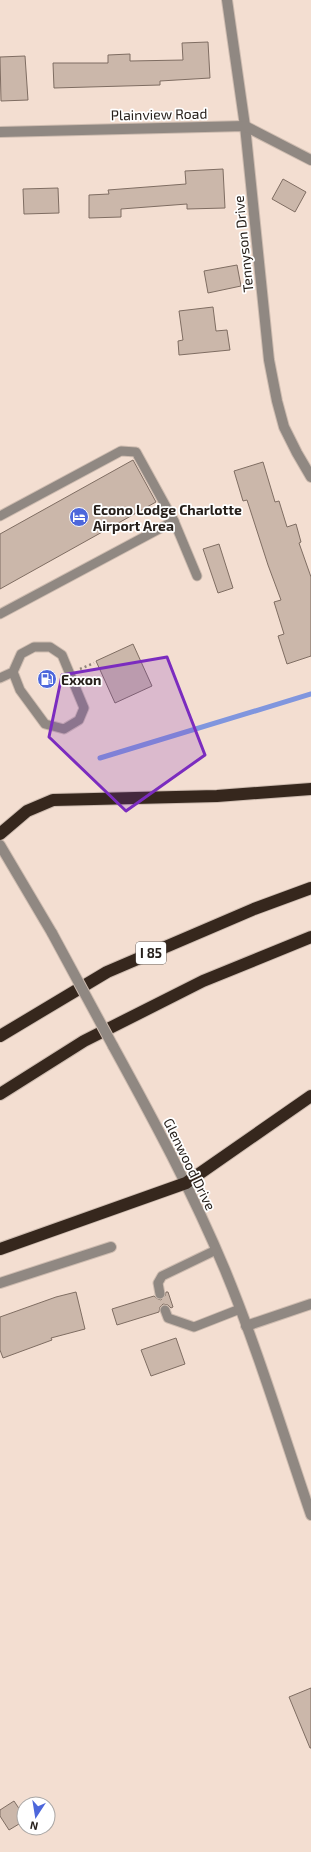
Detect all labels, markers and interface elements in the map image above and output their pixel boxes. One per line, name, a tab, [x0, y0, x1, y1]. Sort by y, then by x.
street label: Plainview Road	[110, 105, 208, 123]
street label: Tennyson Drive	[229, 195, 257, 293]
place label: Econo Lodge Charlotte Airport Area	[93, 501, 242, 534]
hotel icon: Econo Lodge Charlotte Airport Area	[68, 506, 90, 528]
fuel station icon: Exxon	[36, 668, 58, 690]
place label: Exxon	[61, 671, 101, 688]
road number: I 85	[136, 942, 166, 964]
street label: Glenwood Drive	[160, 1115, 220, 1213]
north arrow	[16, 1796, 56, 1836]
text: N	[29, 1819, 39, 1833]

